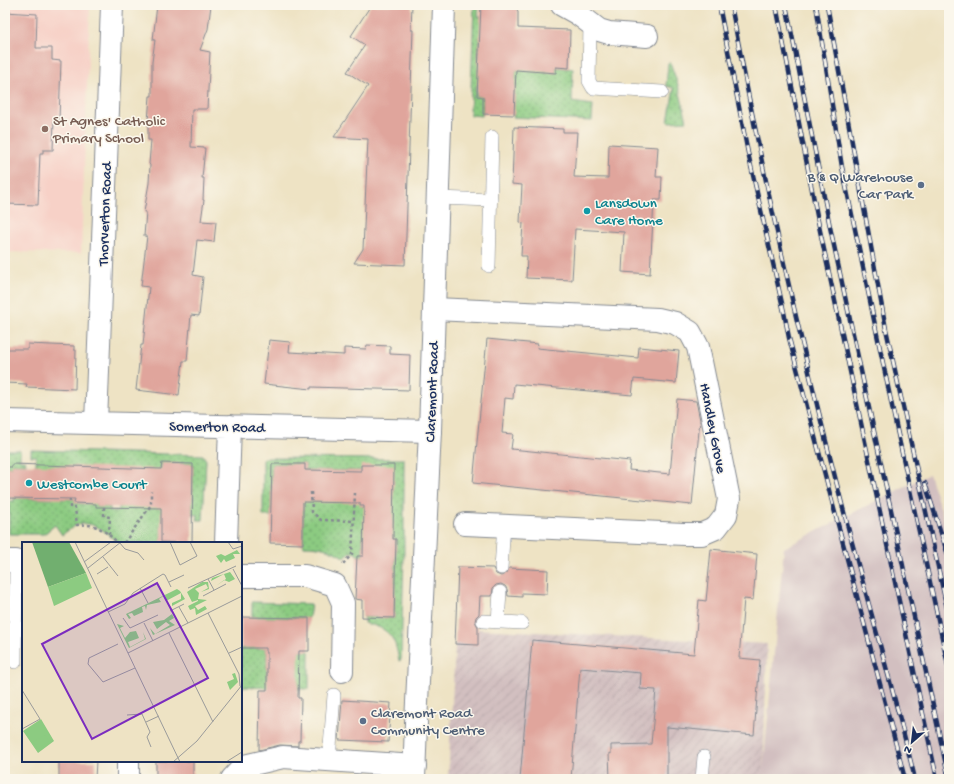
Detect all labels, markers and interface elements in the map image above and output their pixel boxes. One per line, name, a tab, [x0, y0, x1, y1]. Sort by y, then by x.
place label: St Agnes' Catholic Primary School	[52, 113, 166, 148]
marker: St Agnes' Catholic Primary School	[40, 124, 50, 134]
street label: Thorverton Road	[95, 161, 117, 267]
place label: B & Q Warehouse Car Park	[806, 169, 914, 204]
marker: B & Q Warehouse Car Park	[916, 180, 926, 190]
place label: Lansdown Care Home	[595, 195, 663, 230]
marker: Lansdown Care Home	[582, 206, 592, 216]
street label: Claremont Road	[422, 340, 444, 443]
street label: Handley Grove	[694, 382, 730, 475]
street label: Somerton Road	[169, 418, 266, 438]
place label: Westcombe Court	[37, 476, 148, 494]
marker: Westcombe Court	[24, 478, 34, 488]
inset map	[22, 542, 242, 762]
place label: Claremont Road Community Centre	[371, 705, 485, 740]
marker: Claremont Road Community Centre	[358, 716, 368, 726]
north arrow	[892, 722, 932, 762]
text: N	[902, 742, 914, 756]

